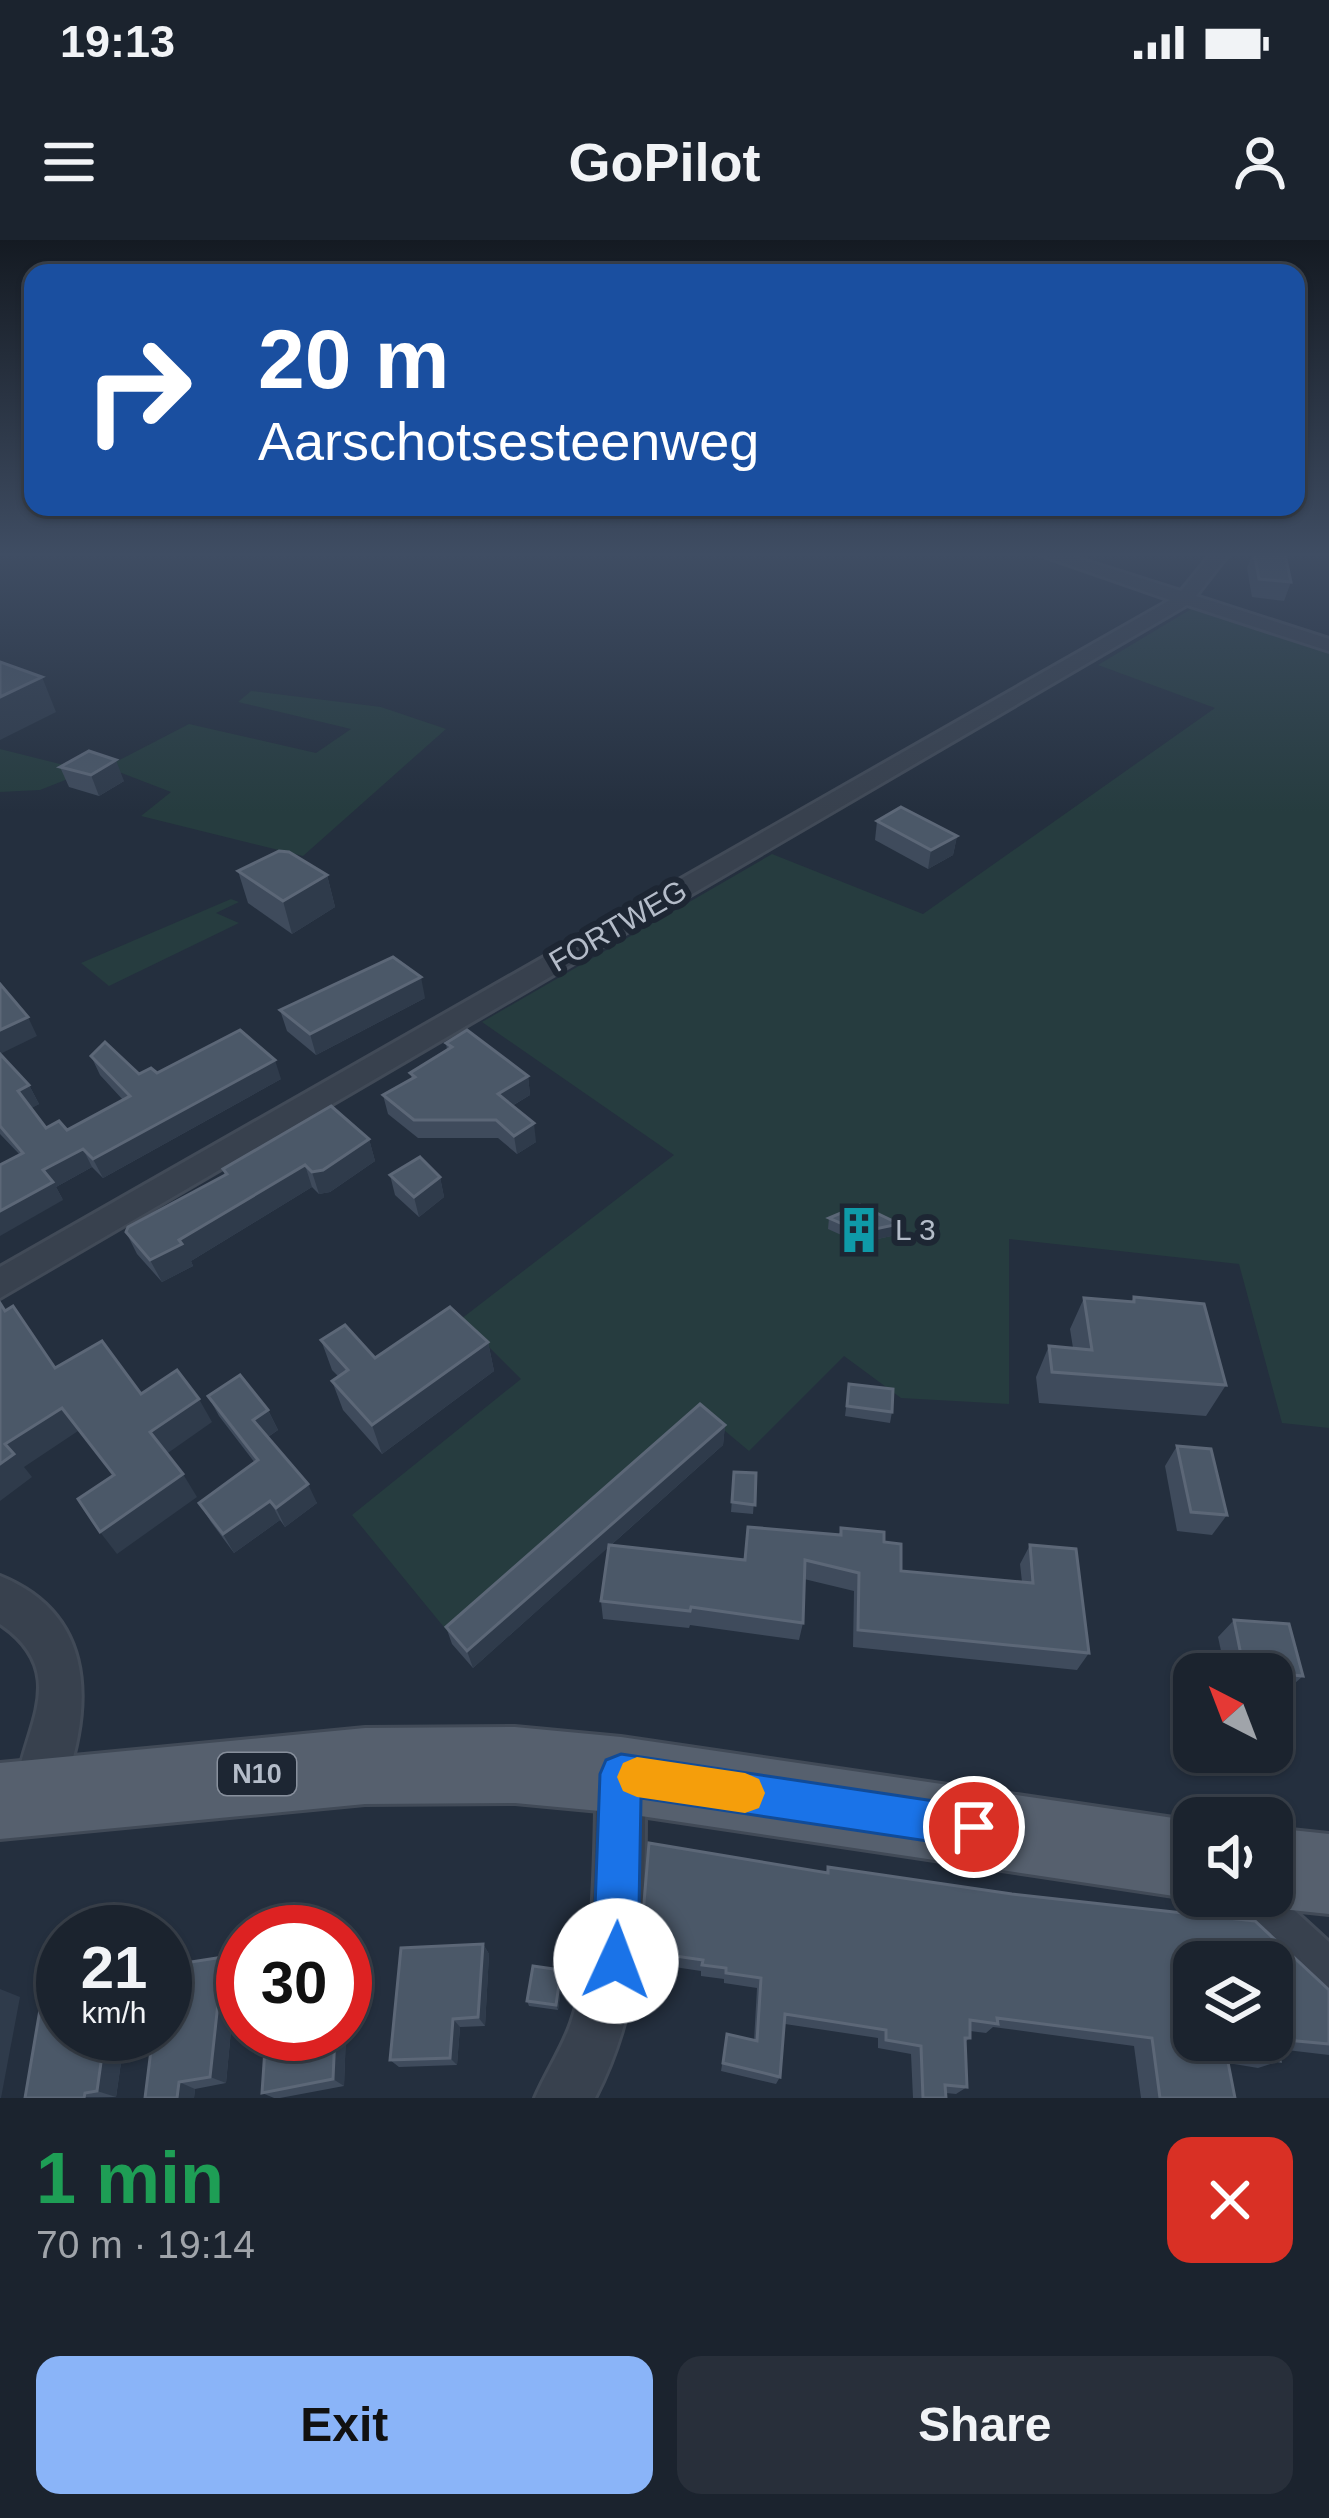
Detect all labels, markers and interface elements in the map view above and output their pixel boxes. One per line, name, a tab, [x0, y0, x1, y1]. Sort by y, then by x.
text: 19:13	[60, 16, 175, 67]
icon: menu	[36, 129, 102, 195]
icon: person	[1227, 129, 1293, 195]
text: GoPilot	[569, 132, 760, 192]
icon: right	[60, 312, 216, 468]
text: 20 m	[258, 312, 449, 406]
text: Aarschotsesteenweg	[258, 411, 759, 471]
street label: FORTWEG	[543, 873, 692, 978]
building icon: L 3	[834, 1205, 884, 1255]
place label: L 3	[895, 1213, 936, 1246]
north arrow	[1173, 1653, 1293, 1773]
map controls	[1173, 1653, 1293, 2061]
road number: N10	[218, 1753, 296, 1795]
pin	[923, 1776, 1025, 1878]
icon: arrive	[941, 1794, 1007, 1860]
button: sound	[1173, 1797, 1293, 1917]
position arrow	[553, 1898, 679, 2024]
speed limit sign: 30	[216, 1905, 372, 2061]
text: 21	[81, 1934, 147, 2001]
button: layers	[1173, 1941, 1293, 2061]
text: km/h	[81, 1996, 147, 2029]
button: close	[1167, 2137, 1293, 2263]
text: 1 min	[36, 2138, 224, 2218]
text: 70 m · 19:14	[36, 2223, 255, 2266]
button: Exit	[36, 2356, 653, 2494]
button: Share	[677, 2356, 1293, 2494]

